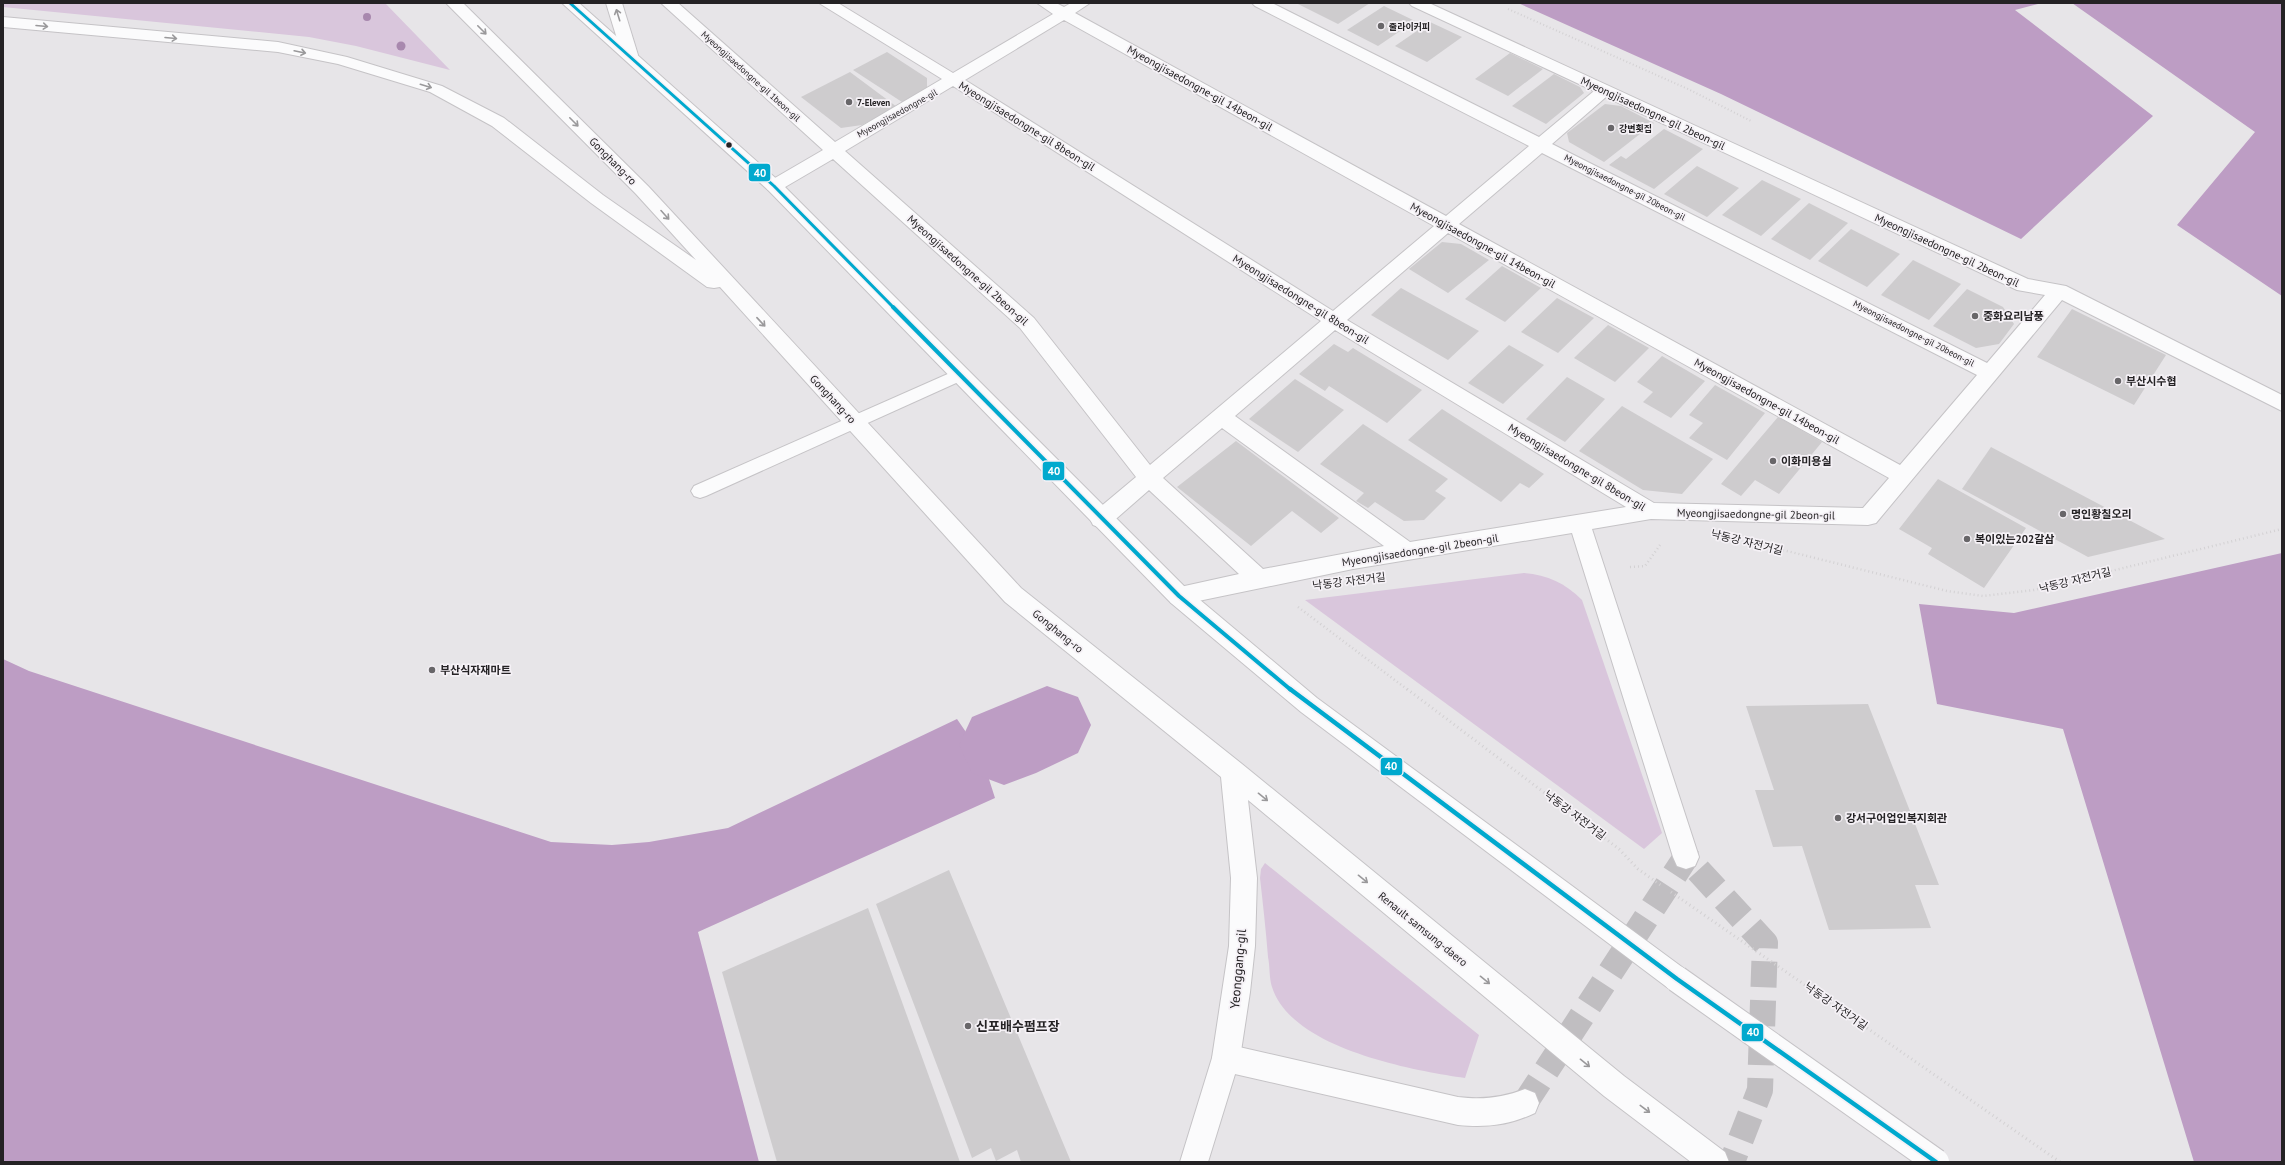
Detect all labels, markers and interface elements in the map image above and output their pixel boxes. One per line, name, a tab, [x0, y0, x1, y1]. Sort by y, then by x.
one-way arrow	[614, 9, 621, 22]
marker: 줄라이커피	[1376, 21, 1386, 31]
place label: 줄라이커피	[1388, 21, 1430, 32]
one-way arrow	[35, 22, 48, 29]
one-way arrow	[477, 26, 487, 35]
street label: Myeongjisaedongne-gil 1beon-gil	[699, 29, 803, 124]
one-way arrow	[164, 34, 177, 41]
street label: Myeongjisaedongne-gil 14beon-gil	[1125, 42, 1276, 134]
one-way arrow	[294, 48, 307, 56]
street label: Myeongjisaedongne-gil 2beon-gil	[1578, 73, 1728, 153]
street label: Myeongjisaedongne-gil 8beon-gil	[956, 78, 1098, 174]
one-way arrow	[419, 83, 432, 90]
street label: Myeongjisaedongne-gil	[855, 86, 939, 140]
marker: 7-Eleven	[844, 97, 854, 107]
place label: 7-Eleven	[857, 97, 890, 108]
one-way arrow	[569, 117, 579, 127]
marker: 강변횟집	[1606, 123, 1616, 133]
place label: 강변횟집	[1619, 123, 1652, 134]
street label: Gonghang-ro	[586, 134, 640, 188]
unlabelled marker	[724, 140, 734, 150]
street label: Myeongjisaedongne-gil 20beon-gil	[1563, 152, 1688, 223]
line badge: 40	[748, 163, 771, 182]
text: 40	[754, 166, 766, 180]
street label: Myeongjisaedongne-gil 14beon-gil	[1408, 199, 1559, 291]
one-way arrow	[660, 210, 670, 220]
street label: Myeongjisaedongne-gil 2beon-gil	[1872, 210, 2022, 290]
street label: Myeongjisaedongne-gil 2beon-gil	[905, 212, 1032, 329]
street label: Myeongjisaedongne-gil 8beon-gil	[1230, 251, 1372, 347]
street label: Myeongjisaedongne-gil 20beon-gil	[1852, 298, 1977, 369]
place label: 중화요리남풍	[1983, 309, 2044, 323]
marker: 중화요리남풍	[1970, 311, 1980, 321]
one-way arrow	[757, 317, 766, 327]
street label: Myeongjisaedongne-gil 14beon-gil	[1692, 355, 1843, 447]
street label: Gonghang-ro	[807, 372, 859, 426]
place label: 부산시수협	[2126, 374, 2177, 388]
marker: 부산시수협	[2113, 376, 2123, 386]
street label: Myeongjisaedongne-gil 8beon-gil	[1506, 420, 1649, 514]
place label: 이화미용실	[1781, 454, 1832, 468]
marker: 이화미용실	[1768, 456, 1778, 466]
line badge: 40	[1042, 461, 1065, 481]
text: 40	[1048, 464, 1060, 478]
street label: Myeongjisaedongne-gil 2beon-gil	[1677, 506, 1836, 522]
place label: 명인황칠오리	[2071, 507, 2132, 521]
marker: 명인황칠오리	[2058, 509, 2068, 519]
street label: 낙동강 자전거길	[1710, 526, 1784, 558]
street label: Myeongjisaedongne-gil 2beon-gil	[1341, 531, 1500, 569]
place label: 복이있는202갈삼	[1975, 532, 2054, 546]
marker: 복이있는202갈삼	[1962, 534, 1972, 544]
street label: 낙동강 자전거길	[2038, 564, 2112, 596]
street label: 낙동강 자전거길	[1312, 570, 1386, 592]
street label: Gonghang-ro	[1030, 606, 1086, 656]
place label: 부산식자재마트	[440, 663, 511, 677]
marker: 부산식자재마트	[427, 665, 437, 675]
line badge: 40	[1380, 757, 1403, 776]
text: 40	[1385, 759, 1397, 773]
street label: 낙동강 자전거길	[1541, 787, 1609, 843]
one-way arrow	[1257, 792, 1268, 801]
place label: 강서구어업인복지회관	[1846, 811, 1947, 825]
marker: 강서구어업인복지회관	[1833, 813, 1843, 823]
one-way arrow	[1358, 875, 1369, 884]
street label: Renault samsung-daero	[1375, 889, 1471, 969]
street label: Yeonggang-gil	[1226, 928, 1250, 1010]
one-way arrow	[1480, 975, 1490, 984]
street label: 낙동강 자전거길	[1802, 979, 1870, 1033]
place label: 신포배수펌프장	[976, 1018, 1060, 1035]
marker: 신포배수펌프장	[963, 1021, 973, 1031]
line badge: 40	[1741, 1023, 1764, 1042]
text: 40	[1747, 1025, 1759, 1039]
one-way arrow	[1580, 1058, 1591, 1067]
one-way arrow	[1639, 1105, 1650, 1114]

